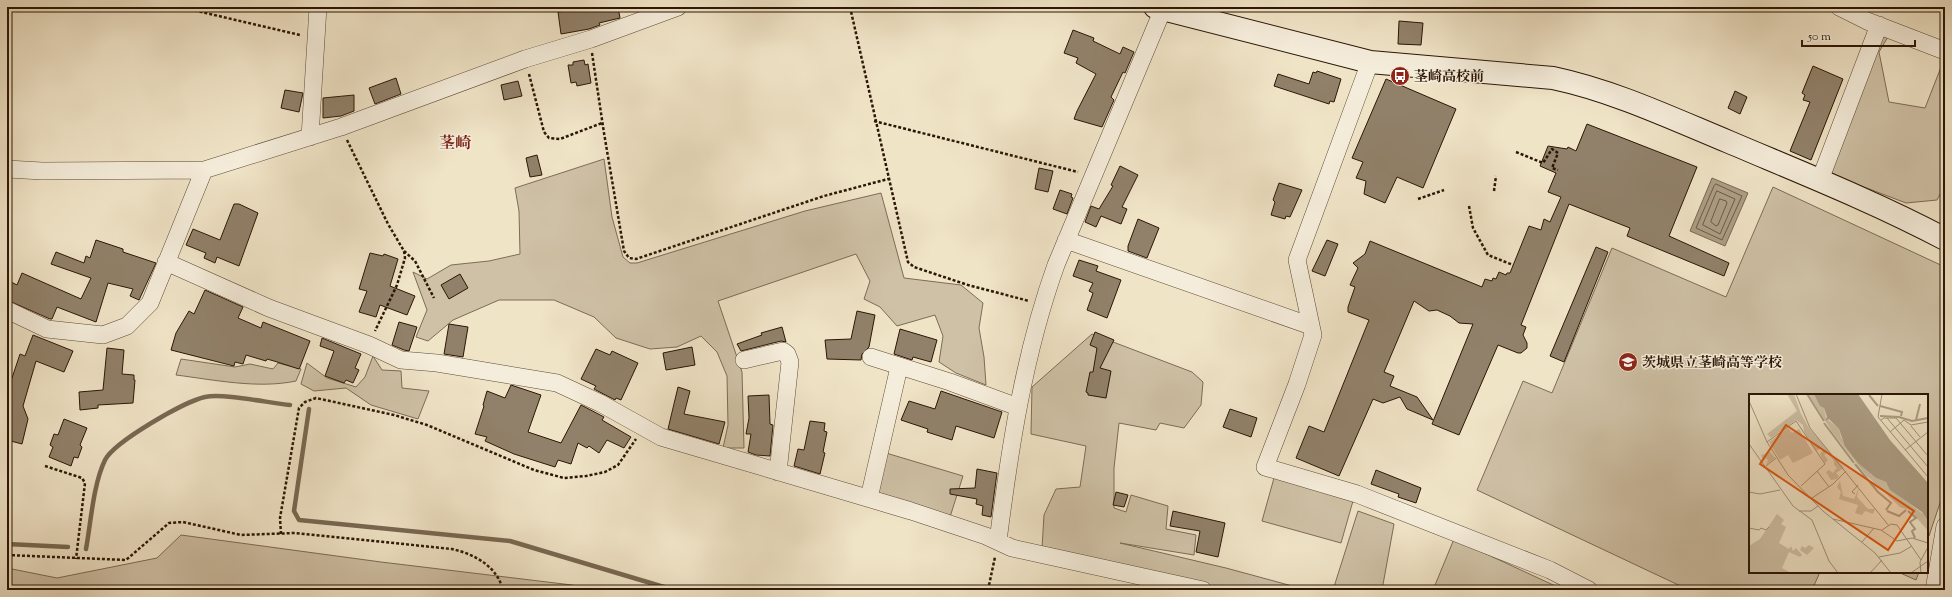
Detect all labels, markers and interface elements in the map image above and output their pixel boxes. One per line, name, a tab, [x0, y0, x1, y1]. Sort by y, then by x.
scale bar	[1802, 22, 1915, 48]
text: 50 m	[1807, 28, 1831, 46]
bus stop icon: 茎崎高校前	[1389, 65, 1411, 87]
place label: 茎崎高校前	[1414, 68, 1484, 88]
district label: 茎崎	[439, 133, 472, 156]
school or university icon: 茨城県立茎崎高等学校	[1617, 351, 1639, 373]
place label: 茨城県立茎崎高等学校	[1642, 354, 1782, 374]
inset map	[1749, 394, 1928, 573]

